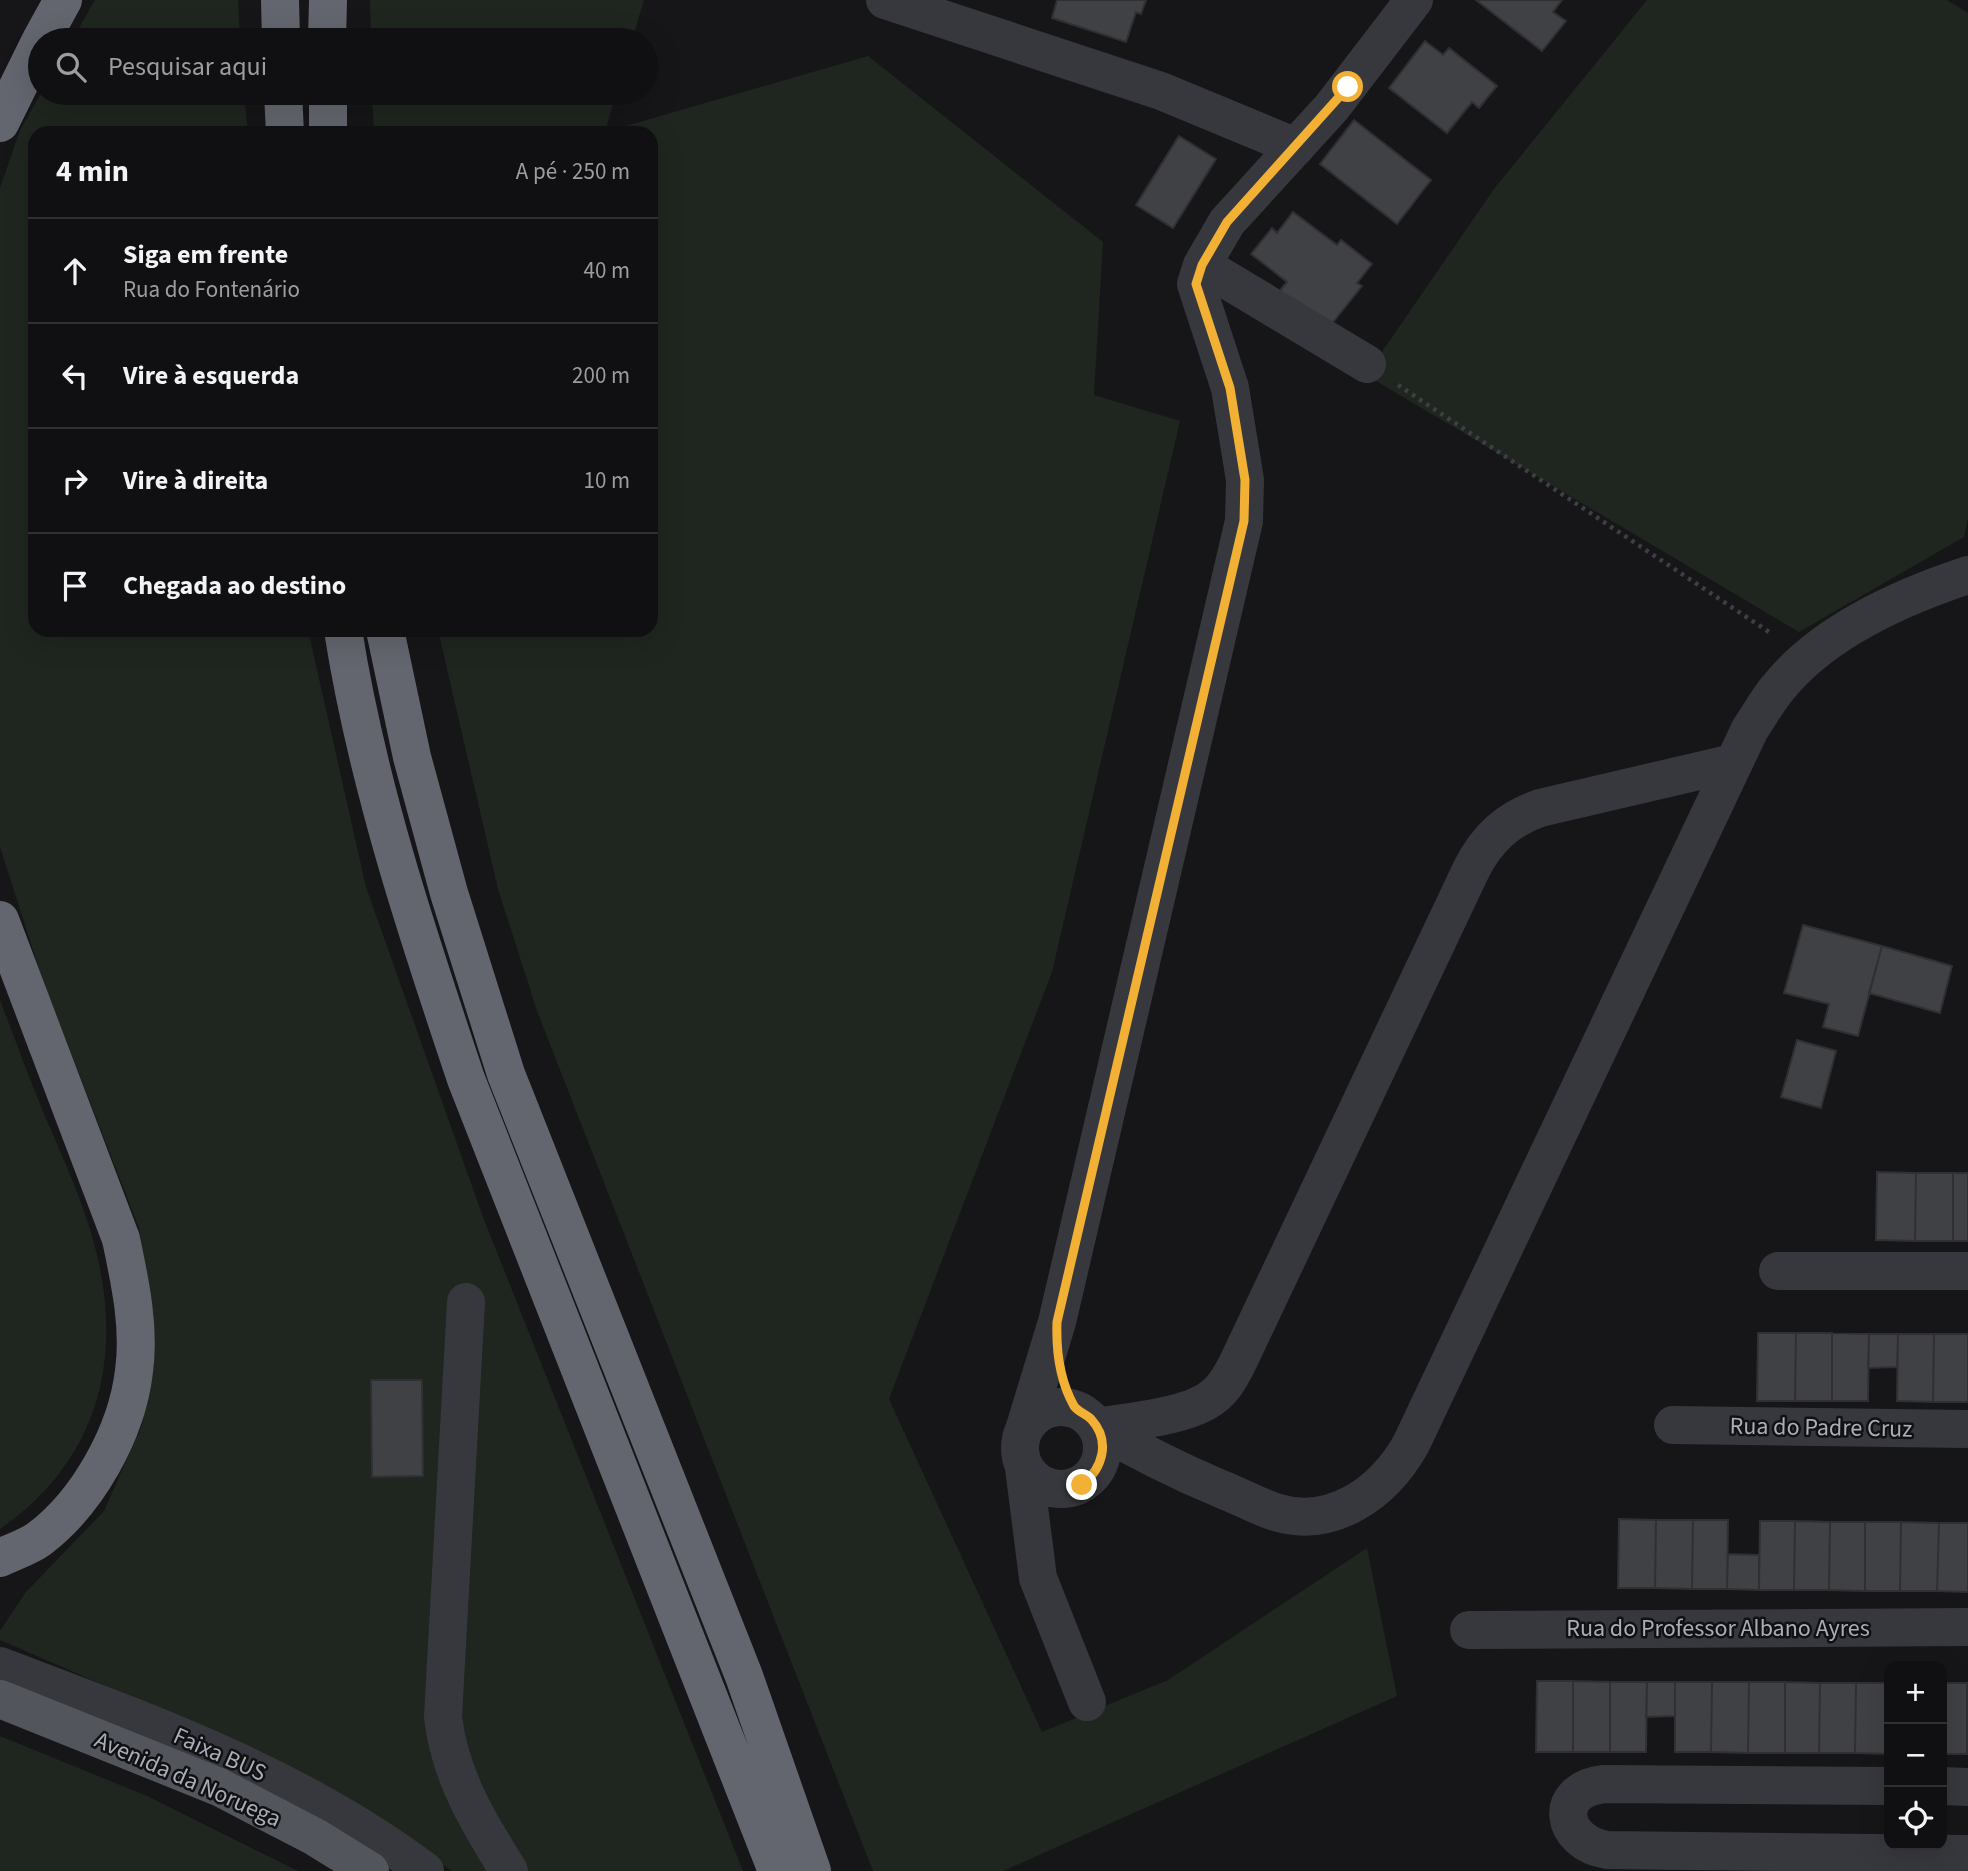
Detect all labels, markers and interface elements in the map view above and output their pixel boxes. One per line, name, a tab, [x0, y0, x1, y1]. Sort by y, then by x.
search box	[28, 28, 658, 105]
icon: search	[52, 48, 90, 86]
text: Pesquisar aqui	[108, 48, 267, 85]
route start	[1332, 71, 1363, 102]
text: 4 min	[56, 150, 129, 193]
text: A pé · 250 m	[516, 155, 630, 188]
text: Siga em frente	[123, 236, 288, 273]
icon: ahead	[56, 252, 94, 290]
text: 40 m	[583, 254, 630, 287]
text: Rua do Fontenário	[123, 273, 300, 306]
icon: left	[56, 357, 94, 395]
text: Vire à esquerda	[123, 357, 299, 394]
text: 200 m	[572, 359, 630, 392]
icon: right	[56, 462, 94, 500]
text: Vire à direita	[123, 462, 268, 499]
text: 10 m	[583, 464, 630, 497]
icon: arrive	[56, 567, 94, 605]
text: Chegada ao destino	[123, 567, 346, 604]
street label: Rua do Padre Cruz	[1729, 1408, 1913, 1447]
route end	[1066, 1469, 1097, 1500]
street label: Rua do Professor Albano Ayres	[1566, 1611, 1870, 1646]
map controls	[1884, 1661, 1947, 1850]
button: +	[1884, 1661, 1947, 1724]
street label: Faixa BUS	[168, 1718, 272, 1790]
street label: Avenida da Noruega	[89, 1723, 287, 1836]
button: −	[1884, 1724, 1947, 1787]
button: locate	[1884, 1787, 1947, 1850]

